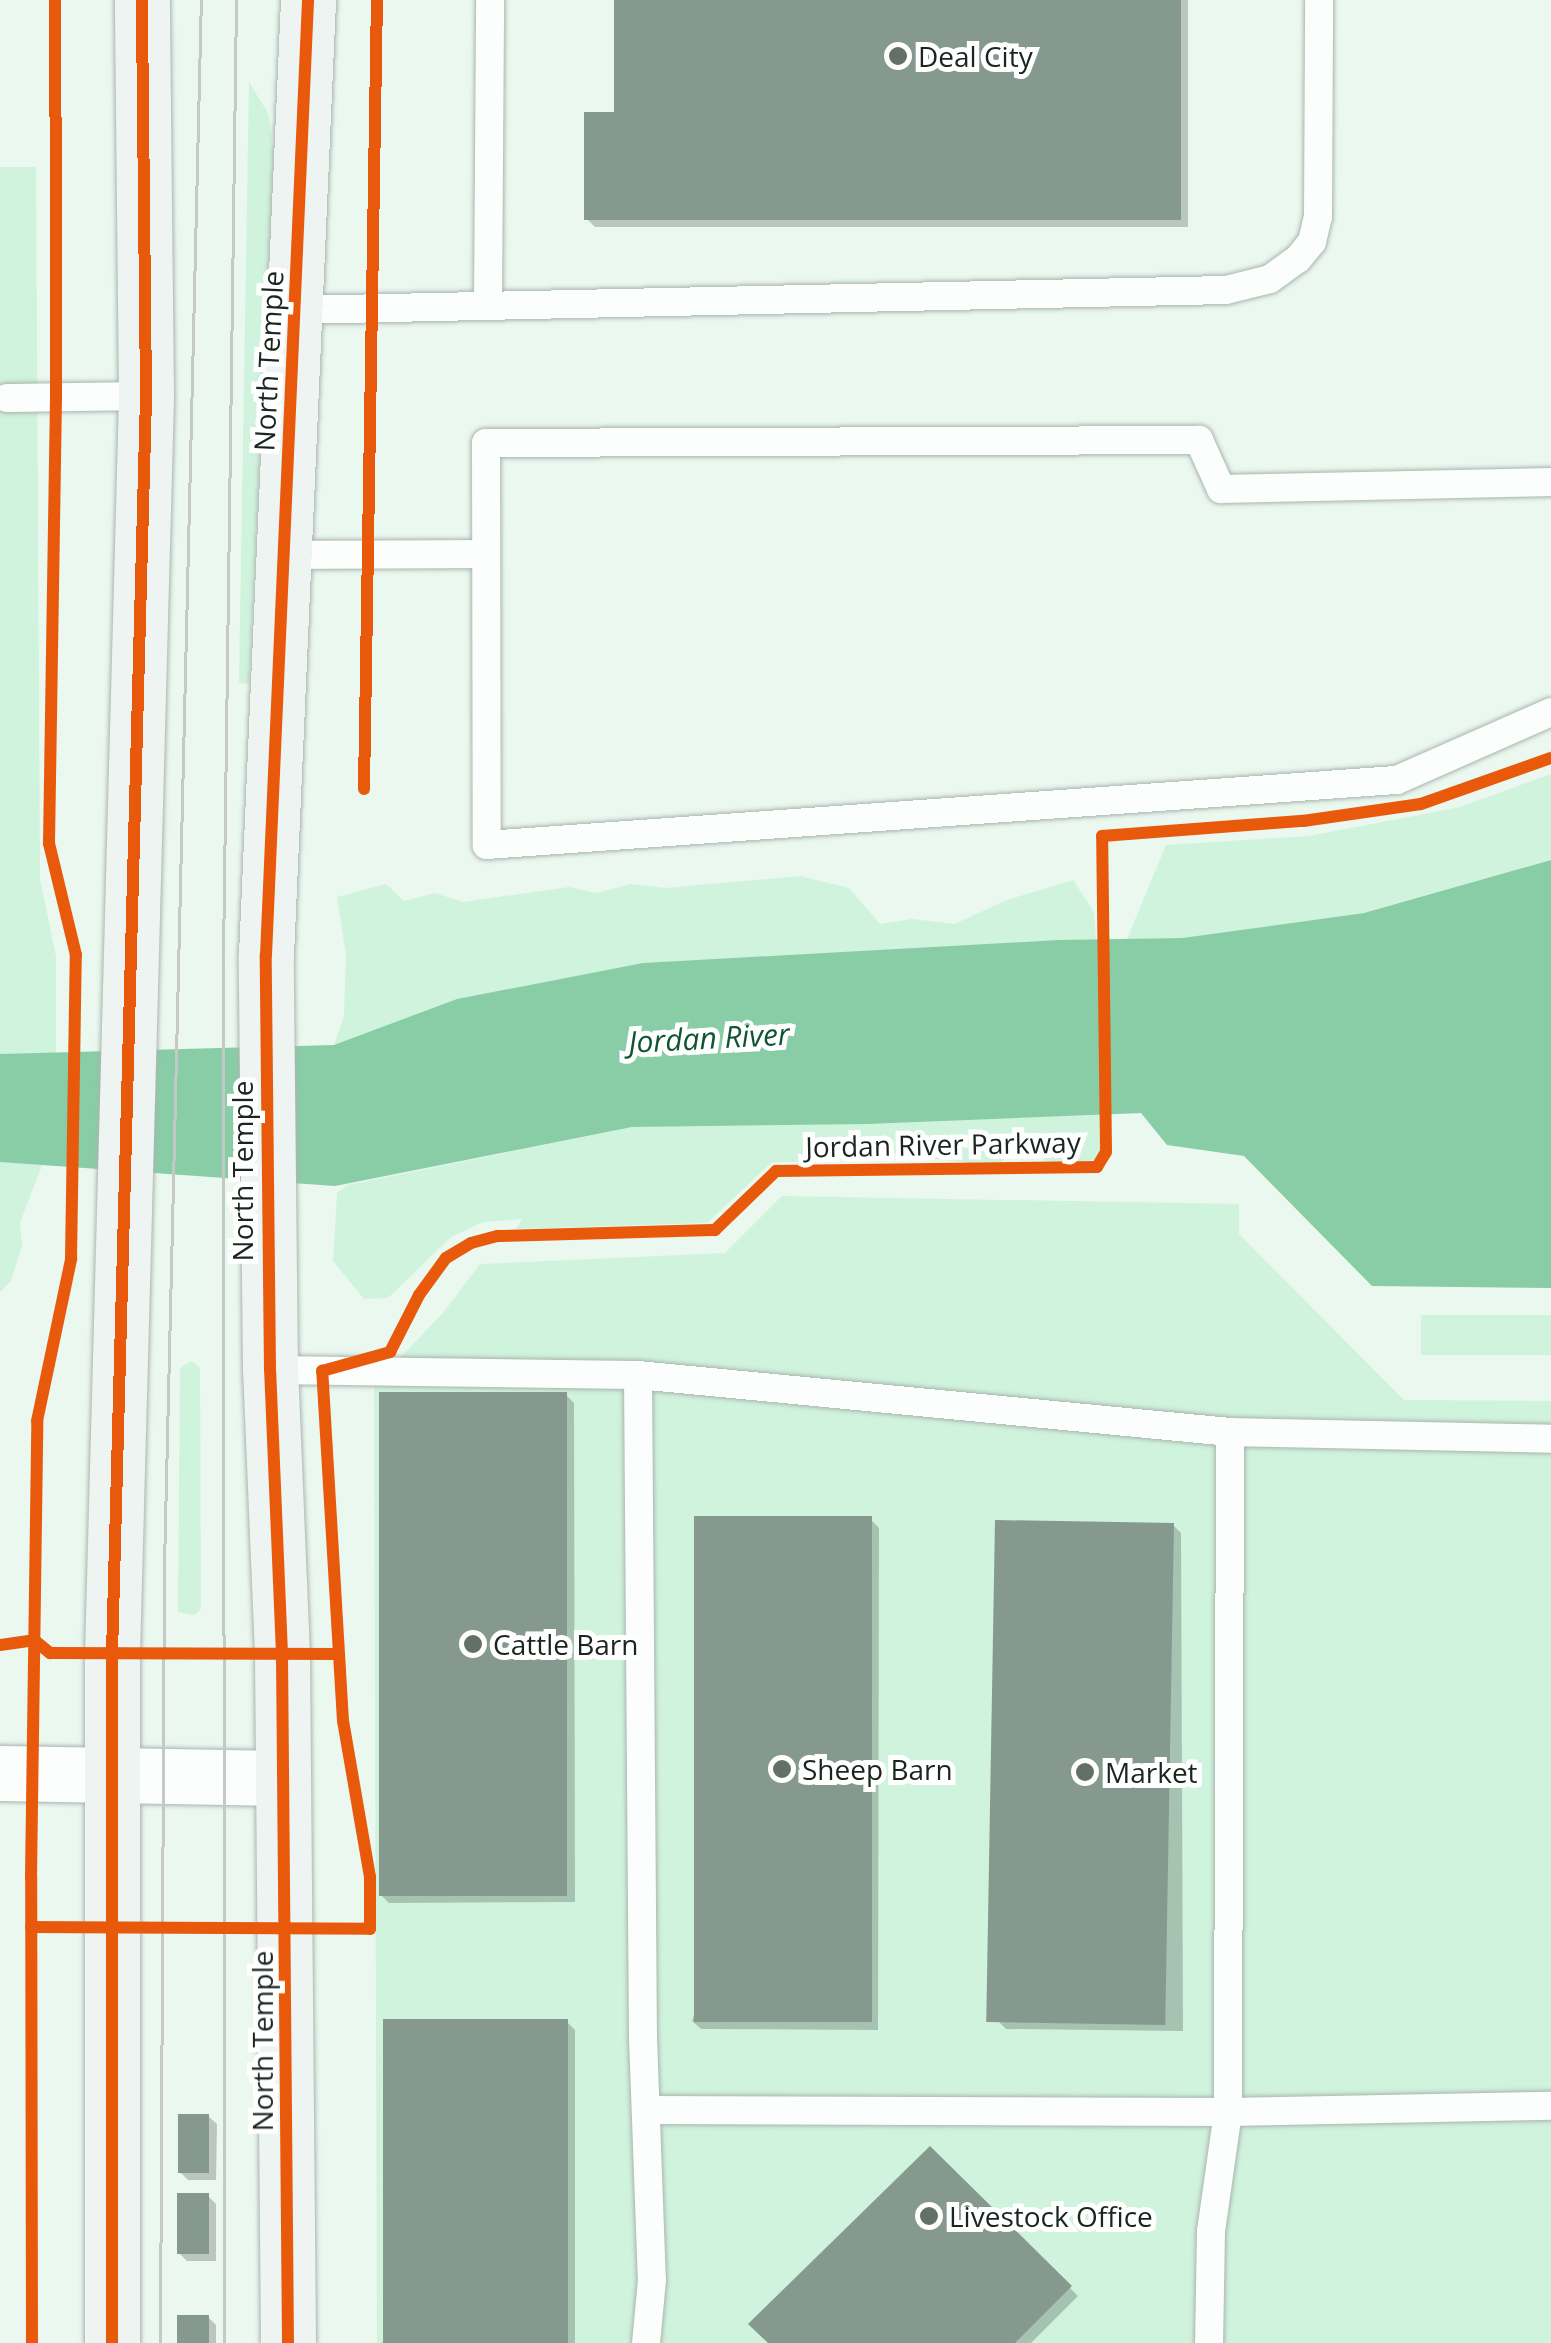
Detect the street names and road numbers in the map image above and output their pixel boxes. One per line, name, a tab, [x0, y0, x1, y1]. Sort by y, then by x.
street label: North Temple	[246, 270, 290, 452]
street label: North Temple	[225, 1081, 259, 1261]
street label: Jordan River Parkway	[805, 1125, 1081, 1163]
street label: North Temple	[245, 1951, 279, 2131]

